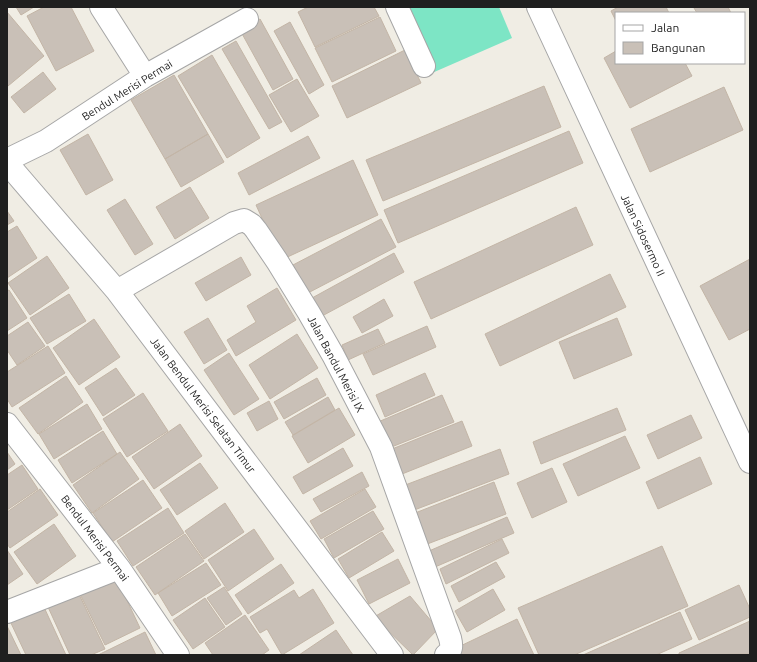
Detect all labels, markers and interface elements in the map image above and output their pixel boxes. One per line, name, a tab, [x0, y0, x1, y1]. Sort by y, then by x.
legend	[615, 12, 745, 64]
text: Jalan	[651, 21, 679, 34]
text: Bangunan	[651, 41, 705, 54]
street label: Bendul Merisi Permai	[80, 57, 174, 123]
street label: Jalan Sidosermo II	[619, 192, 667, 278]
street label: Jalan Bandul Merisi IX	[305, 314, 367, 414]
street label: Jalan Bendul Merisi Selatan Timur	[148, 335, 258, 476]
street label: Bendul Merisi Permai	[59, 493, 131, 583]

